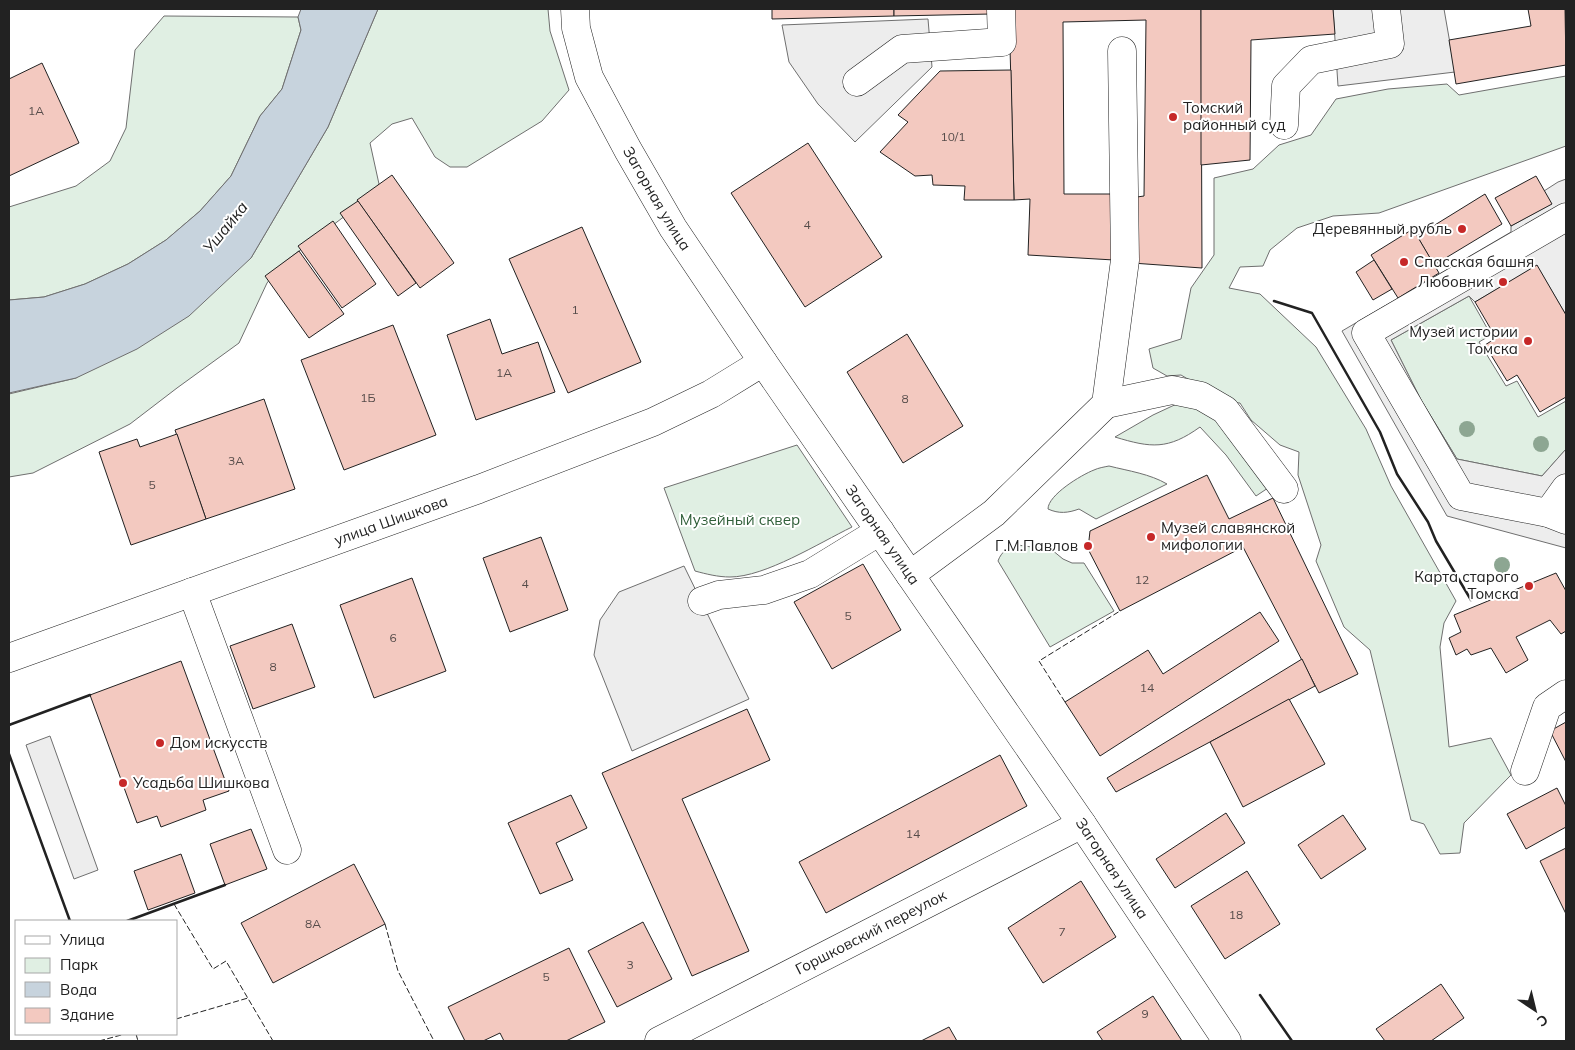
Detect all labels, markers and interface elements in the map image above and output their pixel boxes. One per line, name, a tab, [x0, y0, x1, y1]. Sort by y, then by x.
place label: Томский районный суд	[1183, 98, 1286, 134]
house number: 1А	[28, 103, 44, 118]
marker: Томский районный суд	[1167, 111, 1179, 123]
house number: 10/1	[940, 129, 966, 144]
street label: Загорная улица	[619, 143, 695, 254]
water label: Ушайка	[198, 197, 252, 257]
house number: 4	[803, 217, 811, 232]
place label: Деревянный рубль	[1313, 219, 1452, 238]
marker: Деревянный рубль	[1456, 223, 1468, 235]
place label: Спасская башня	[1414, 252, 1534, 271]
marker: Спасская башня	[1398, 256, 1410, 268]
place label: Любовник	[1418, 272, 1494, 291]
marker: Любовник	[1497, 276, 1509, 288]
house number: 1	[571, 302, 579, 317]
place label: Музей истории Томска	[1409, 322, 1518, 358]
marker: Музей истории Томска	[1522, 335, 1534, 347]
house number: 1А	[496, 365, 512, 380]
house number: 1Б	[360, 390, 376, 405]
house number: 8	[901, 391, 909, 406]
house number: 3А	[228, 453, 244, 468]
house number: 5	[148, 477, 156, 492]
street label: Загорная улица	[842, 481, 924, 588]
street label: улица Шишкова	[331, 491, 450, 549]
park label: Музейный сквер	[680, 510, 800, 529]
place label: Музей славянской мифологии	[1161, 518, 1295, 554]
marker: Музей славянской мифологии	[1145, 531, 1157, 543]
place label: Г.М.Павлов	[995, 536, 1078, 555]
marker: Г.М.Павлов	[1082, 540, 1094, 552]
place label: Карта старого Томска	[1414, 567, 1519, 603]
house number: 12	[1135, 572, 1149, 587]
house number: 4	[521, 576, 529, 591]
marker: Карта старого Томска	[1523, 580, 1535, 592]
house number: 5	[844, 608, 852, 623]
house number: 6	[389, 630, 397, 645]
house number: 8	[269, 659, 277, 674]
house number: 14	[1140, 680, 1154, 695]
place label: Дом искусств	[170, 733, 268, 752]
marker: Дом искусств	[154, 737, 166, 749]
place label: Усадьба Шишкова	[132, 773, 270, 792]
marker: Усадьба Шишкова	[117, 777, 129, 789]
street label: Загорная улица	[1072, 814, 1153, 922]
house number: 14	[906, 826, 920, 841]
street label: Горшковский переулок	[792, 885, 950, 979]
house number: 18	[1229, 907, 1243, 922]
house number: 8А	[305, 916, 321, 931]
legend	[15, 920, 178, 1035]
house number: 7	[1058, 924, 1066, 939]
text: Улица	[59, 930, 105, 949]
text: Парк	[60, 955, 99, 974]
house number: 3	[626, 957, 634, 972]
house number: 5	[542, 969, 550, 984]
text: Вода	[60, 980, 97, 999]
north arrow	[1510, 985, 1560, 1035]
text: Здание	[60, 1005, 114, 1024]
house number: 9	[1141, 1006, 1149, 1021]
text: С	[1533, 1011, 1552, 1031]

